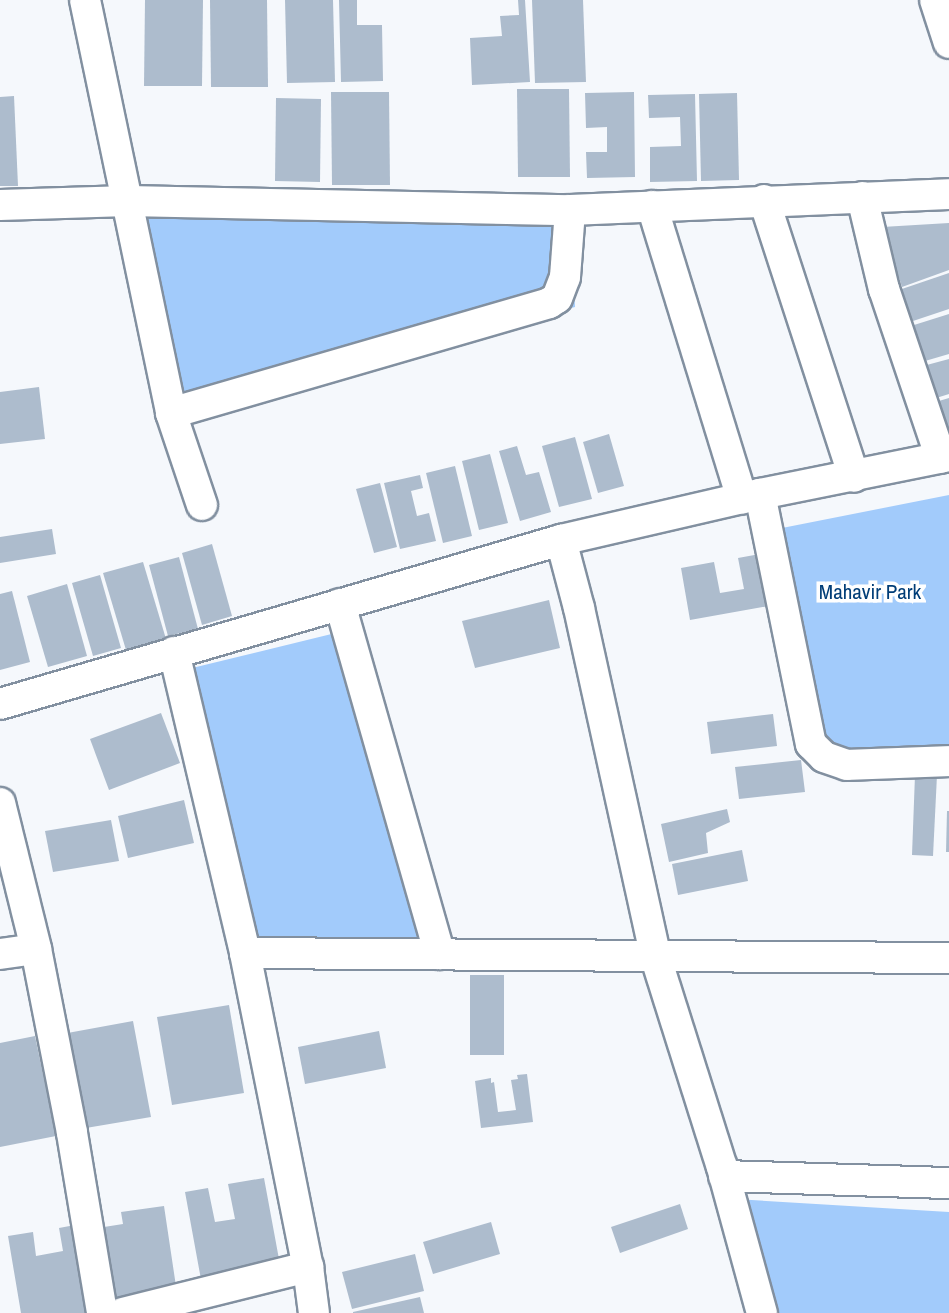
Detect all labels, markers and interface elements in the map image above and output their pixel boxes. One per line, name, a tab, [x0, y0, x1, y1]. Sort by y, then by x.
park label: Mahavir Park	[819, 579, 921, 605]

